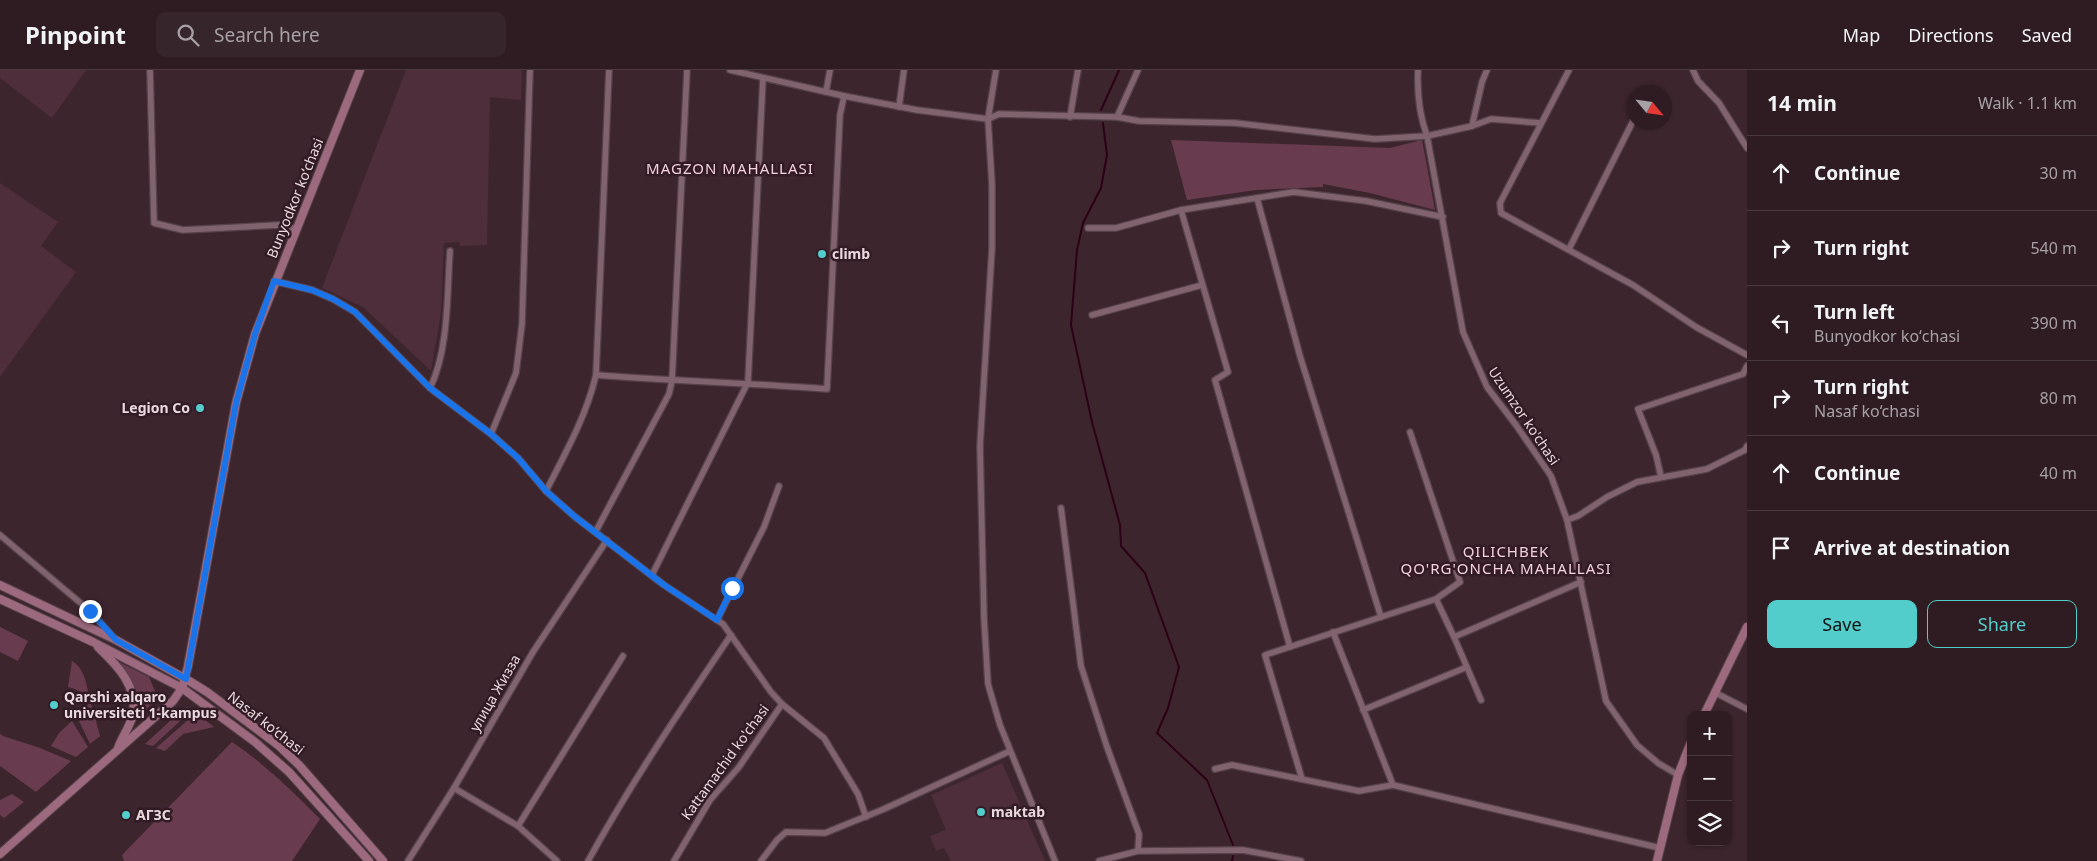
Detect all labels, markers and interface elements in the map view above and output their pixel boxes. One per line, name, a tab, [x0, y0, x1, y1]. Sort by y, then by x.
search box	[156, 12, 506, 57]
text: Pinpoint	[25, 18, 126, 51]
icon: search	[174, 21, 202, 49]
text: Search here	[214, 22, 320, 48]
text: Map	[1843, 23, 1880, 47]
text: Directions	[1908, 23, 1994, 47]
text: Saved	[2022, 23, 2072, 47]
north arrow	[1627, 85, 1672, 130]
text: 14 min	[1767, 89, 1837, 117]
text: Walk · 1.1 km	[1978, 92, 2077, 114]
street label: Bunyodkor koʻchasi	[262, 135, 327, 261]
district label: MAGZON MAHALLASI	[646, 158, 814, 178]
icon: ahead	[1767, 159, 1795, 187]
text: Continue	[1814, 160, 1900, 186]
text: 30 m	[2040, 162, 2077, 184]
icon: right	[1767, 234, 1795, 262]
text: Turn right	[1814, 235, 1909, 261]
text: 540 m	[2030, 237, 2077, 259]
place label: climb	[832, 244, 870, 263]
marker: climb	[816, 248, 828, 260]
text: Turn left	[1814, 299, 1895, 325]
icon: left	[1767, 309, 1795, 337]
text: 390 m	[2030, 312, 2077, 334]
text: Bunyodkor koʻchasi	[1814, 325, 1960, 347]
street label: Uzumzor ko'chasi	[1484, 363, 1564, 469]
text: Turn right	[1814, 374, 1909, 400]
icon: right	[1767, 384, 1795, 412]
text: 80 m	[2040, 387, 2077, 409]
place label: Legion Co	[122, 398, 190, 417]
text: Nasaf ko‘chasi	[1814, 400, 1920, 422]
marker: Legion Co	[194, 402, 206, 414]
icon: ahead	[1767, 459, 1795, 487]
text: Continue	[1814, 460, 1900, 486]
text: 40 m	[2040, 462, 2077, 484]
icon: arrive	[1767, 534, 1795, 562]
text: Arrive at destination	[1814, 535, 2010, 561]
district label: QILICHBEK QO'RG'ONCHA MAHALLASI	[1400, 541, 1612, 578]
route start	[721, 577, 744, 600]
route end	[79, 600, 102, 623]
button: Save	[1767, 600, 1917, 648]
button: Share	[1927, 600, 2077, 648]
street label: улица Жизза	[465, 651, 524, 735]
place label: Qarshi xalqaro universiteti 1-kampus	[64, 687, 217, 722]
street label: Nasaf ko‘chasi	[224, 687, 309, 759]
marker: Qarshi xalqaro universiteti 1-kampus	[48, 699, 60, 711]
street label: Kattamachid ko'chasi	[676, 700, 773, 823]
map controls	[1687, 711, 1732, 846]
button: +	[1687, 711, 1732, 756]
button: −	[1687, 756, 1732, 801]
button: layers	[1687, 801, 1732, 846]
place label: maktab	[991, 802, 1045, 821]
place label: АГЗС	[136, 805, 171, 824]
marker: maktab	[975, 806, 987, 818]
marker: АГЗС	[120, 809, 132, 821]

